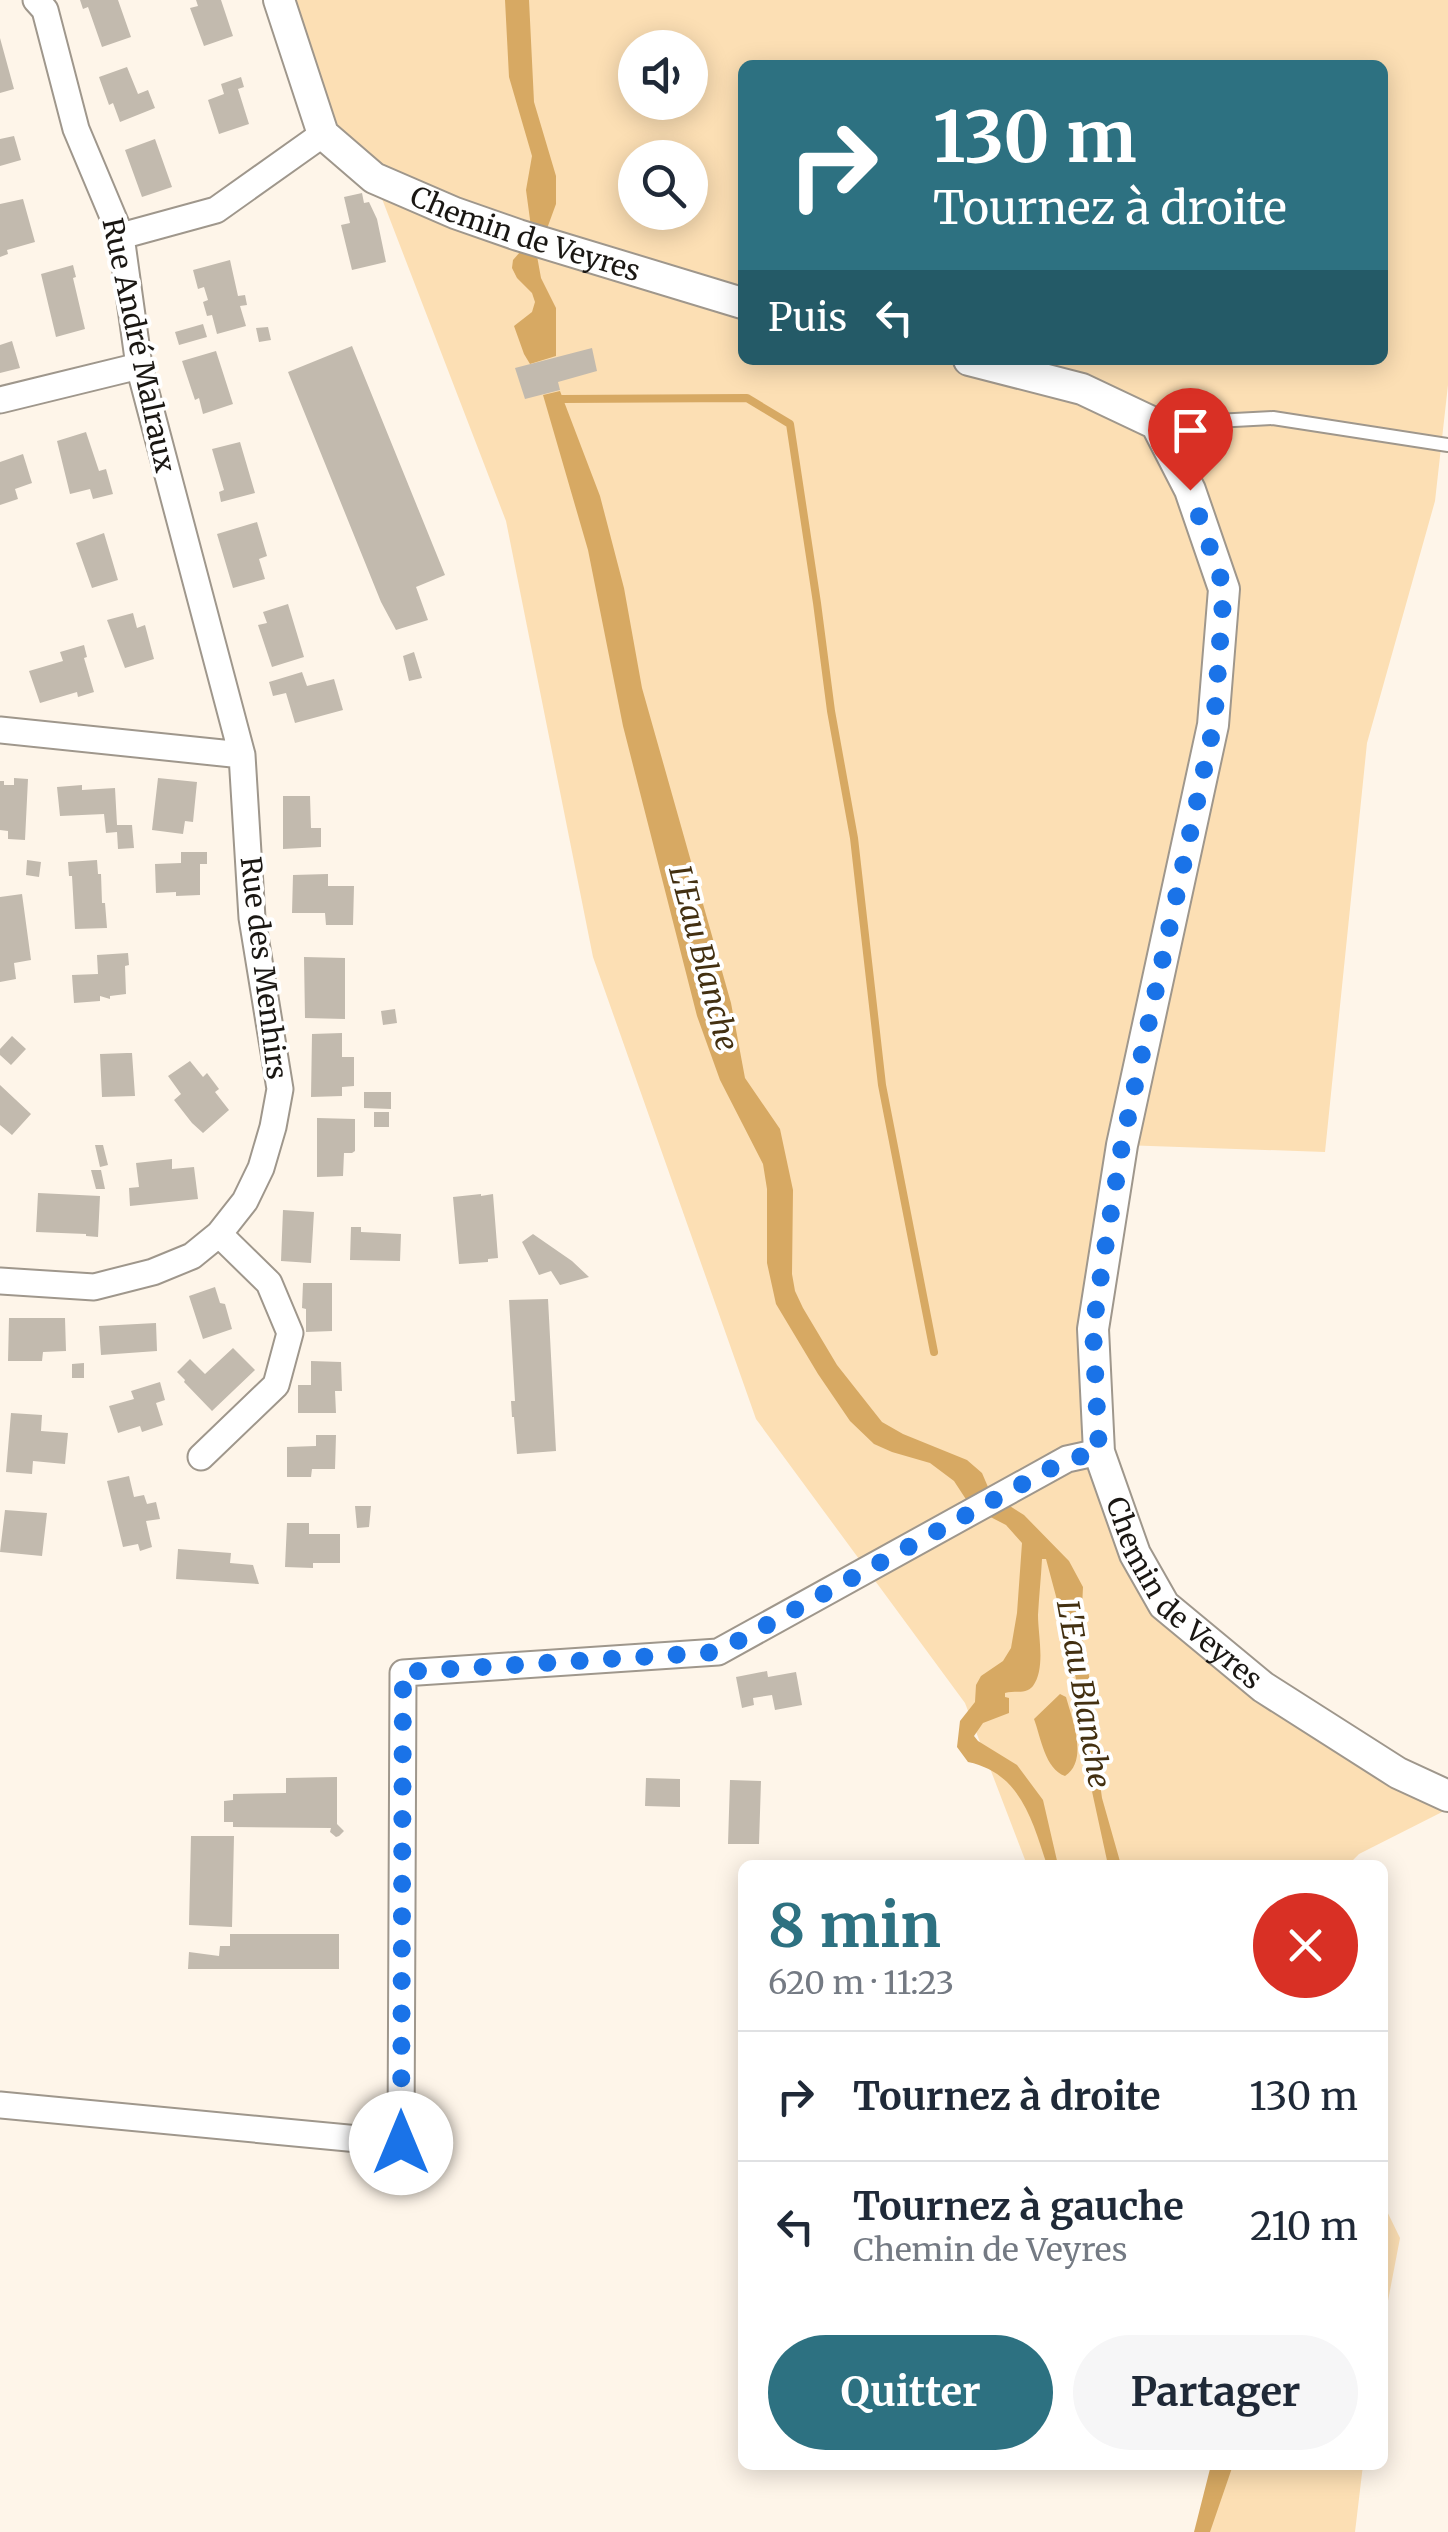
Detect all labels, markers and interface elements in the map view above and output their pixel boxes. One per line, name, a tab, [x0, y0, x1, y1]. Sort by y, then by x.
map controls	[618, 30, 708, 230]
button: sound	[618, 30, 708, 120]
text: 130 m	[933, 93, 1137, 181]
icon: right	[768, 100, 898, 230]
button: search	[618, 140, 708, 230]
street label: Chemin de Veyres	[405, 178, 645, 289]
text: Tournez à droite	[933, 180, 1287, 236]
street label: Rue André Malraux	[94, 215, 184, 476]
icon: left	[867, 290, 922, 345]
text: Puis	[768, 294, 847, 341]
pin	[1148, 388, 1233, 491]
icon: arrive	[1163, 403, 1218, 458]
street label: Rue des Menhirs	[232, 855, 296, 1081]
water label: L'Eau Blanche	[661, 861, 747, 1055]
street label: Chemin de Veyres	[1098, 1492, 1270, 1697]
water label: L'Eau Blanche	[1049, 1597, 1119, 1791]
text: 8 min	[768, 1888, 941, 1963]
button: close	[1253, 1893, 1358, 1998]
text: 620 m · 11:23	[768, 1963, 954, 2003]
icon: right	[768, 2069, 823, 2124]
text: Tournez à droite	[853, 2073, 1161, 2120]
text: 130 m	[1249, 2073, 1358, 2120]
position arrow	[349, 2091, 453, 2195]
text: Tournez à gauche	[853, 2183, 1184, 2230]
icon: left	[768, 2199, 823, 2254]
text: 210 m	[1250, 2203, 1358, 2250]
text: Chemin de Veyres	[853, 2230, 1128, 2270]
button: Quitter	[768, 2335, 1053, 2450]
button: Partager	[1073, 2335, 1358, 2450]

